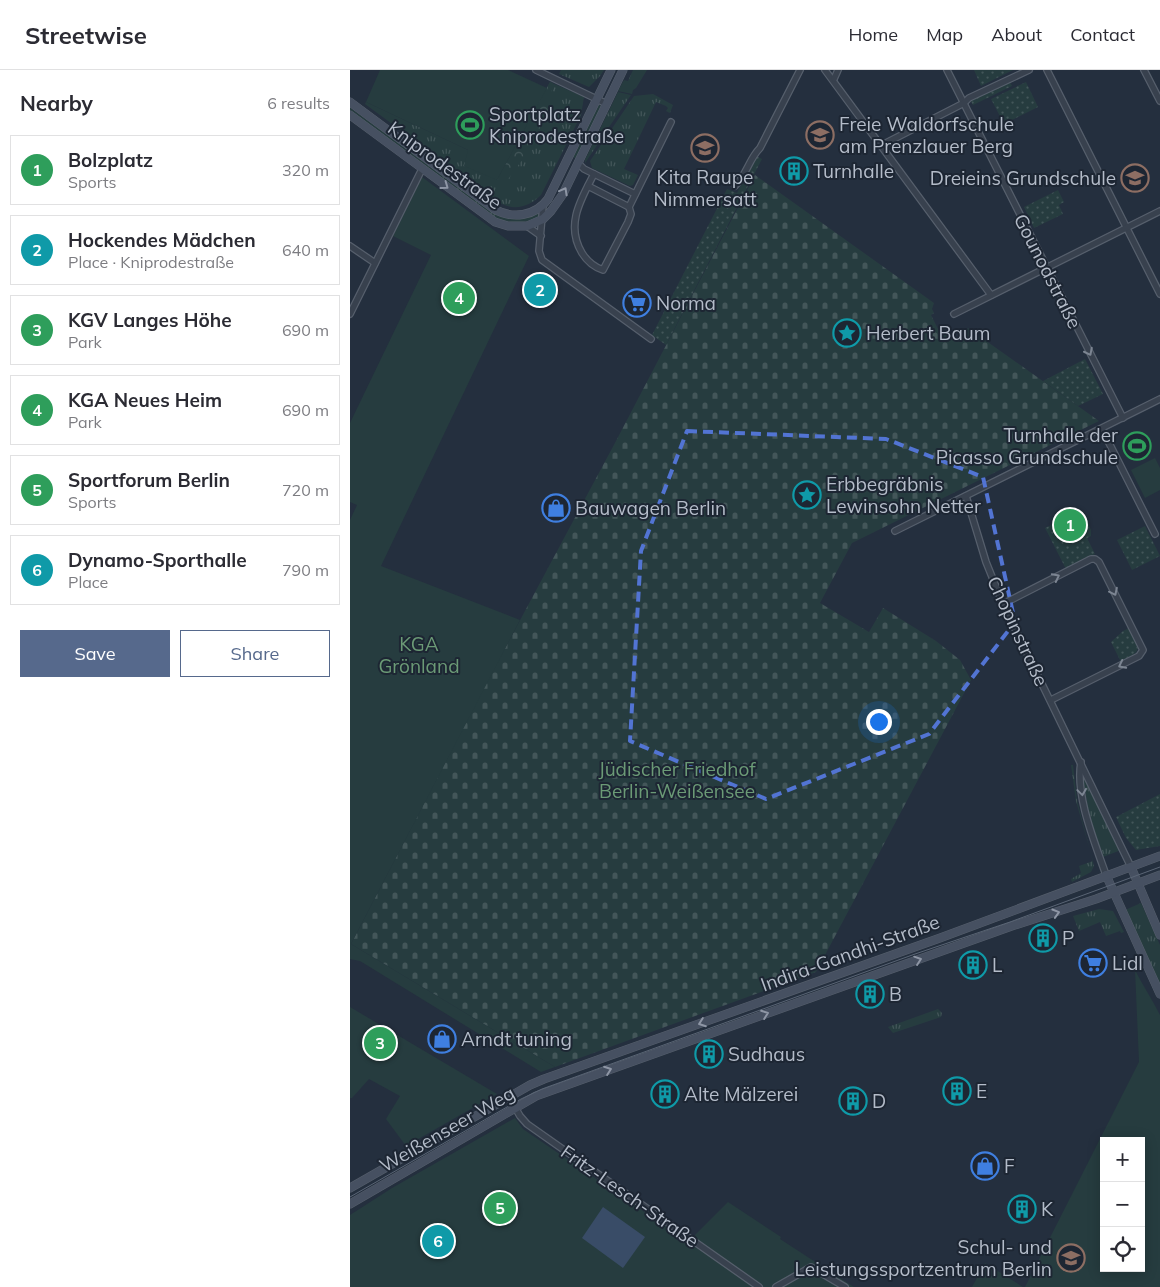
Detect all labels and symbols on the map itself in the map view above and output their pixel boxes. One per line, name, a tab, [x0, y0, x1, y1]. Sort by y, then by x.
place label: Sportplatz Kniprodestraße	[489, 102, 624, 148]
sports icon: Sportplatz Kniprodestraße	[455, 110, 485, 140]
place label: Freie Waldorfschule am Prenzlauer Berg	[839, 112, 1014, 158]
street label: Kniprodestraße	[383, 116, 507, 214]
school or university icon: Freie Waldorfschule am Prenzlauer Berg	[805, 120, 835, 150]
school or university icon: Kita Raupe Nimmersatt	[690, 133, 720, 163]
building icon: Turnhalle	[779, 156, 809, 186]
place label: Turnhalle	[813, 159, 894, 183]
school or university icon: Dreieins Grundschule	[1120, 163, 1150, 193]
place label: Kita Raupe Nimmersatt	[653, 165, 757, 211]
place label: Dreieins Grundschule	[930, 166, 1116, 190]
one-way arrow	[440, 180, 449, 189]
one-way arrow	[558, 188, 568, 197]
street label: Gounodstraße	[1009, 210, 1087, 332]
pin: 2	[524, 271, 556, 309]
pin: 4	[443, 279, 475, 317]
supermarket icon: Norma	[622, 288, 652, 318]
place label: Norma	[656, 291, 716, 315]
place icon: Herbert Baum	[832, 318, 862, 348]
place label: Herbert Baum	[866, 321, 991, 345]
one-way arrow	[1083, 347, 1093, 356]
place label: Turnhalle der Picasso Grundschule	[936, 423, 1118, 469]
sports icon: Turnhalle der Picasso Grundschule	[1122, 431, 1152, 461]
place label: Erbbegräbnis Lewinsohn Netter	[826, 472, 981, 518]
place icon: Erbbegräbnis Lewinsohn Netter	[792, 480, 822, 510]
shop icon: Bauwagen Berlin	[541, 493, 571, 523]
place label: Bauwagen Berlin	[575, 496, 726, 520]
pin: 1	[1054, 506, 1086, 544]
street label: Chopinstraße	[982, 572, 1054, 690]
one-way arrow	[1051, 573, 1060, 583]
one-way arrow	[1108, 587, 1118, 596]
park label: KGA Grönland	[378, 632, 460, 678]
one-way arrow	[1118, 659, 1127, 669]
your location	[866, 709, 892, 735]
park label: Jüdischer Friedhof Berlin-Weißensee	[598, 757, 756, 803]
one-way arrow	[1077, 788, 1087, 796]
one-way arrow	[1052, 908, 1060, 918]
street label: Indira-Gandhi-Straße	[757, 909, 943, 997]
building icon: P	[1028, 923, 1058, 953]
place label: P	[1062, 926, 1074, 950]
supermarket icon: Lidl	[1078, 948, 1108, 978]
building icon: L	[958, 950, 988, 980]
place label: Lidl	[1112, 951, 1143, 975]
place label: L	[992, 953, 1003, 977]
one-way arrow	[914, 956, 922, 966]
building icon: B	[855, 979, 885, 1009]
place label: B	[889, 982, 902, 1006]
one-way arrow	[760, 1010, 769, 1020]
one-way arrow	[698, 1017, 707, 1027]
pin: 3	[364, 1024, 396, 1062]
shop icon: Arndt tuning	[427, 1024, 457, 1054]
place label: Arndt tuning	[461, 1027, 572, 1051]
building icon: Sudhaus	[694, 1039, 724, 1069]
place label: Sudhaus	[728, 1042, 805, 1066]
one-way arrow	[603, 1066, 612, 1076]
building icon: E	[942, 1076, 972, 1106]
building icon: Alte Mälzerei	[650, 1079, 680, 1109]
place label: E	[976, 1079, 987, 1103]
street label: Weißenseer Weg	[375, 1081, 519, 1177]
place label: Alte Mälzerei	[684, 1082, 798, 1106]
building icon: D	[838, 1086, 868, 1116]
place label: D	[872, 1089, 886, 1113]
street label: Fritz-Lesch-Straße	[556, 1139, 704, 1253]
shop icon: F	[970, 1151, 1000, 1181]
place label: F	[1004, 1154, 1015, 1178]
pin: 5	[484, 1189, 516, 1227]
building icon: K	[1007, 1194, 1037, 1224]
place label: K	[1041, 1197, 1054, 1221]
pin: 6	[422, 1222, 454, 1260]
place label: Schul- und Leistungssportzentrum Berlin	[795, 1235, 1052, 1281]
school or university icon: Schul- und Leistungssportzentrum Berlin	[1056, 1243, 1086, 1273]

